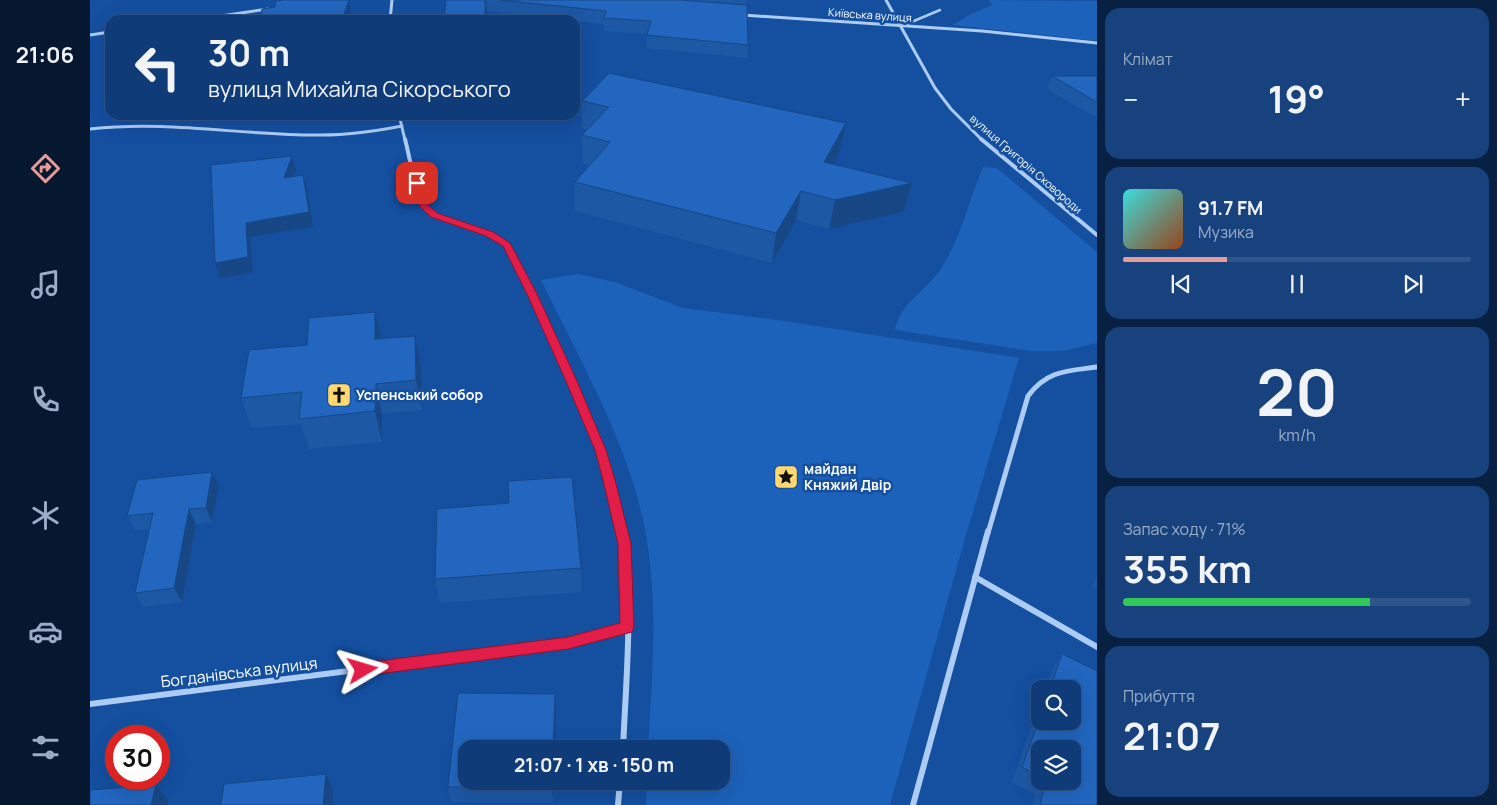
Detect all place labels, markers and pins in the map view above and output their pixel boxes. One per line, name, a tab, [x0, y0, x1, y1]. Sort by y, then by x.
pin	[396, 162, 438, 204]
church icon: Успенський собор	[326, 382, 352, 408]
place label: Успенський собор	[356, 385, 483, 404]
place label: майдан Княжий Двір	[804, 459, 892, 494]
place icon: майдан Княжий Двір	[773, 464, 799, 490]

